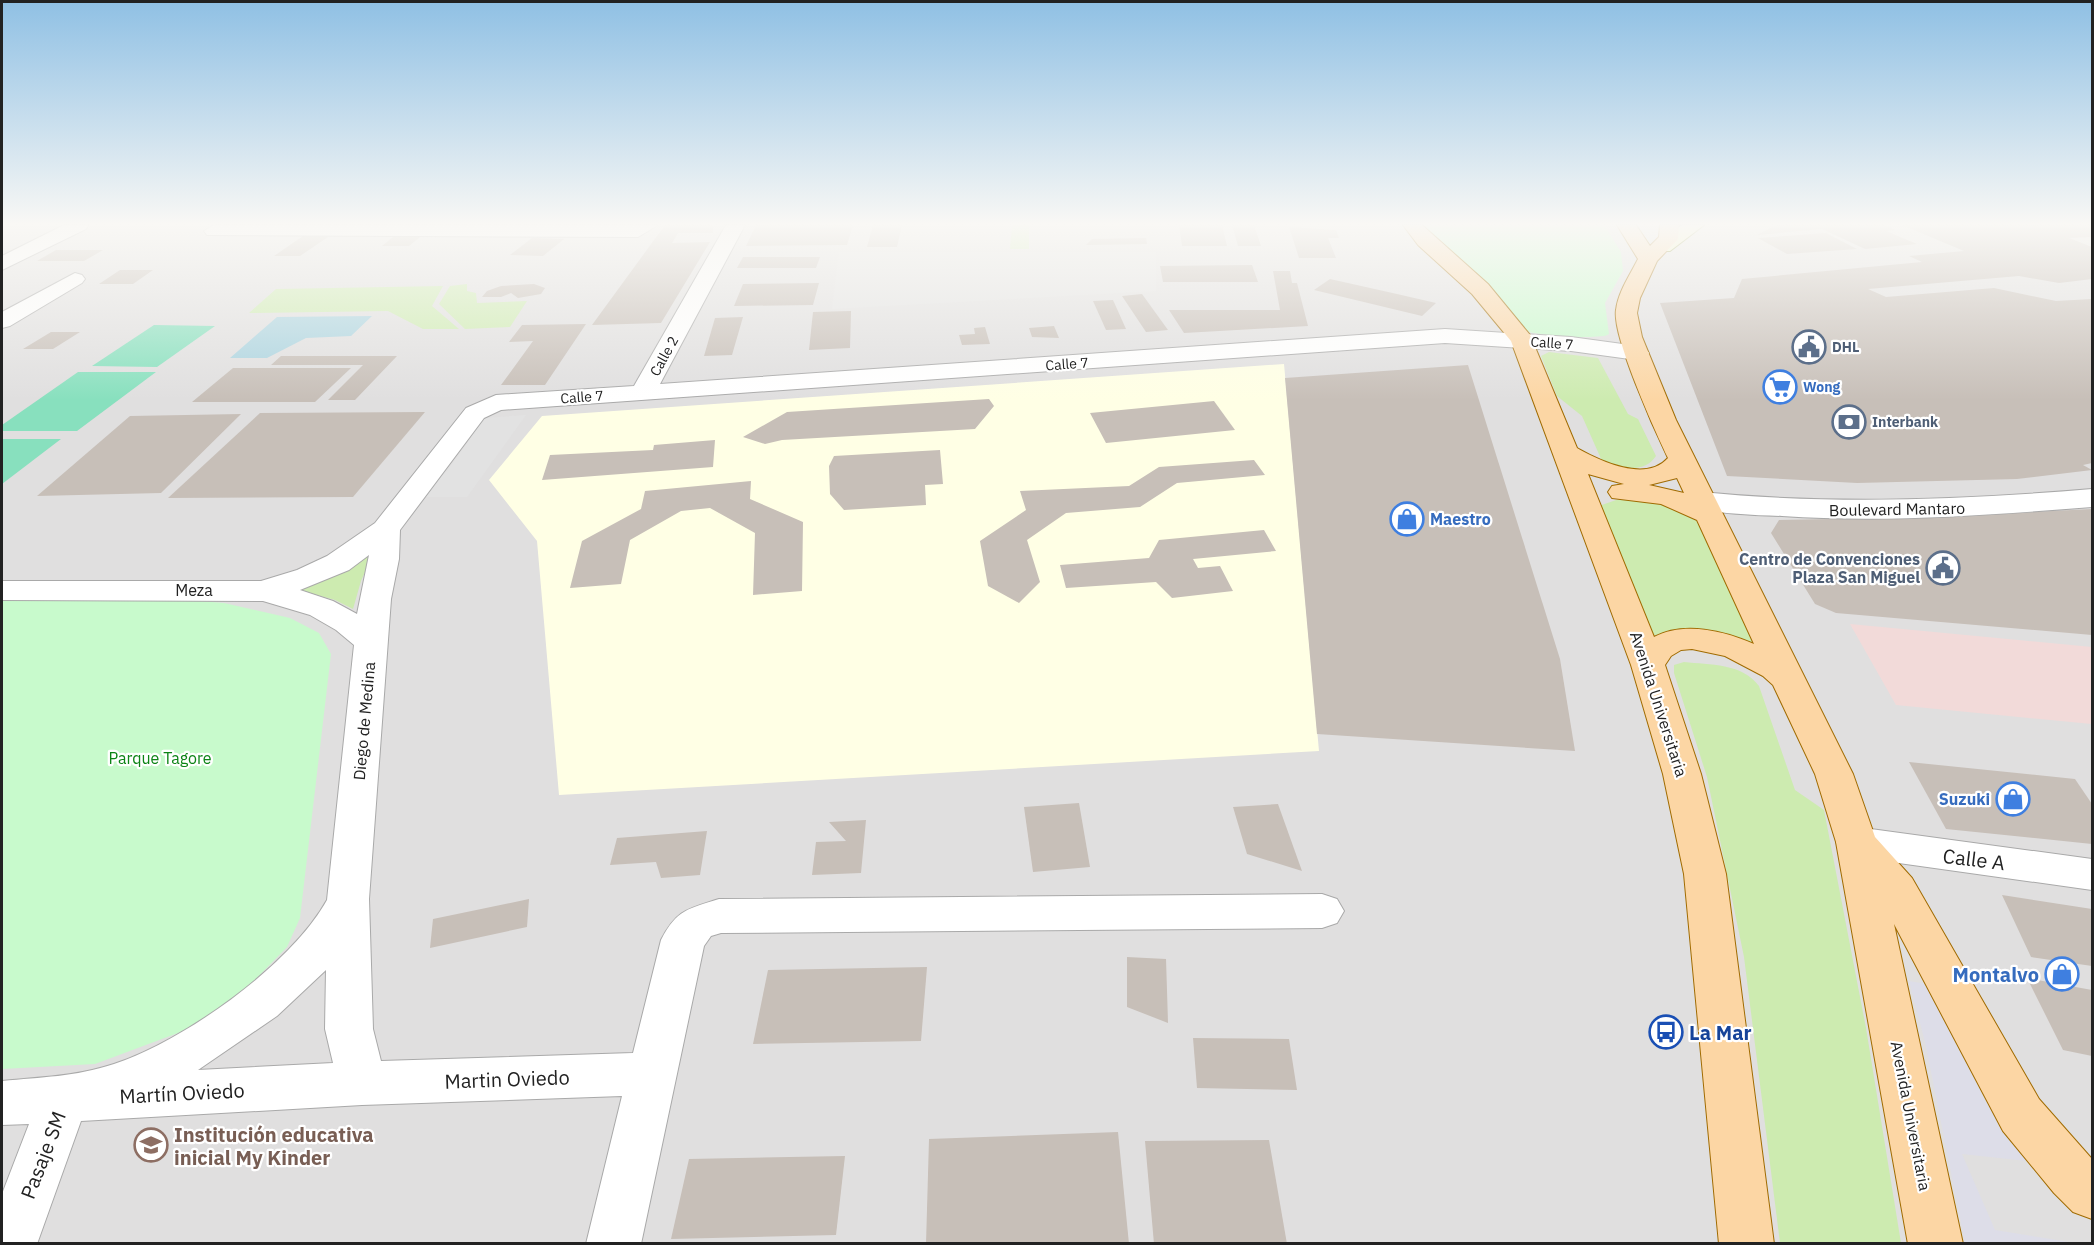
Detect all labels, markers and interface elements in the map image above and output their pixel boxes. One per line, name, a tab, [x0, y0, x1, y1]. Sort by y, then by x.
public building icon: DHL	[1791, 329, 1827, 365]
street label: Calle 2	[646, 333, 682, 379]
street label: Calle 7	[1530, 333, 1574, 353]
place label: DHL	[1832, 338, 1859, 356]
street label: Calle 7	[1045, 354, 1089, 374]
supermarket icon: Wong	[1762, 369, 1798, 405]
place label: Wong	[1803, 378, 1841, 396]
street label: Calle 7	[560, 387, 604, 407]
bank icon: Interbank	[1831, 404, 1867, 440]
place label: Interbank	[1872, 413, 1939, 431]
street label: Boulevard Mantaro	[1829, 498, 1965, 520]
shop icon: Maestro	[1389, 501, 1425, 537]
place label: Maestro	[1430, 509, 1491, 529]
place label: Centro de Convenciones Plaza San Miguel	[1739, 549, 1920, 587]
public building icon: Centro de Convenciones Plaza San Miguel	[1925, 550, 1961, 586]
street label: Meza	[175, 580, 213, 600]
street label: Avenida Universitaria	[1626, 629, 1692, 780]
street label: Diego de Medina	[349, 660, 379, 781]
park label: Parque Tagore	[108, 748, 212, 768]
shop icon: Suzuki	[1995, 781, 2031, 817]
place label: Suzuki	[1939, 789, 1990, 809]
street label: Calle A	[1941, 842, 2007, 876]
shop icon: Montalvo	[2044, 956, 2080, 992]
place label: Montalvo	[1953, 961, 2039, 988]
bus stop icon: La Mar	[1648, 1014, 1684, 1050]
place label: La Mar	[1689, 1019, 1752, 1046]
street label: Avenida Universitaria	[1887, 1040, 1935, 1193]
street label: Martin Oviedo	[444, 1063, 570, 1095]
street label: Martín Oviedo	[119, 1076, 245, 1110]
street label: Pasaje SM	[14, 1107, 72, 1203]
place label: Institución educativa inicial My Kinder	[174, 1121, 374, 1171]
school or university icon: Institución educativa inicial My Kinder	[133, 1127, 169, 1163]

